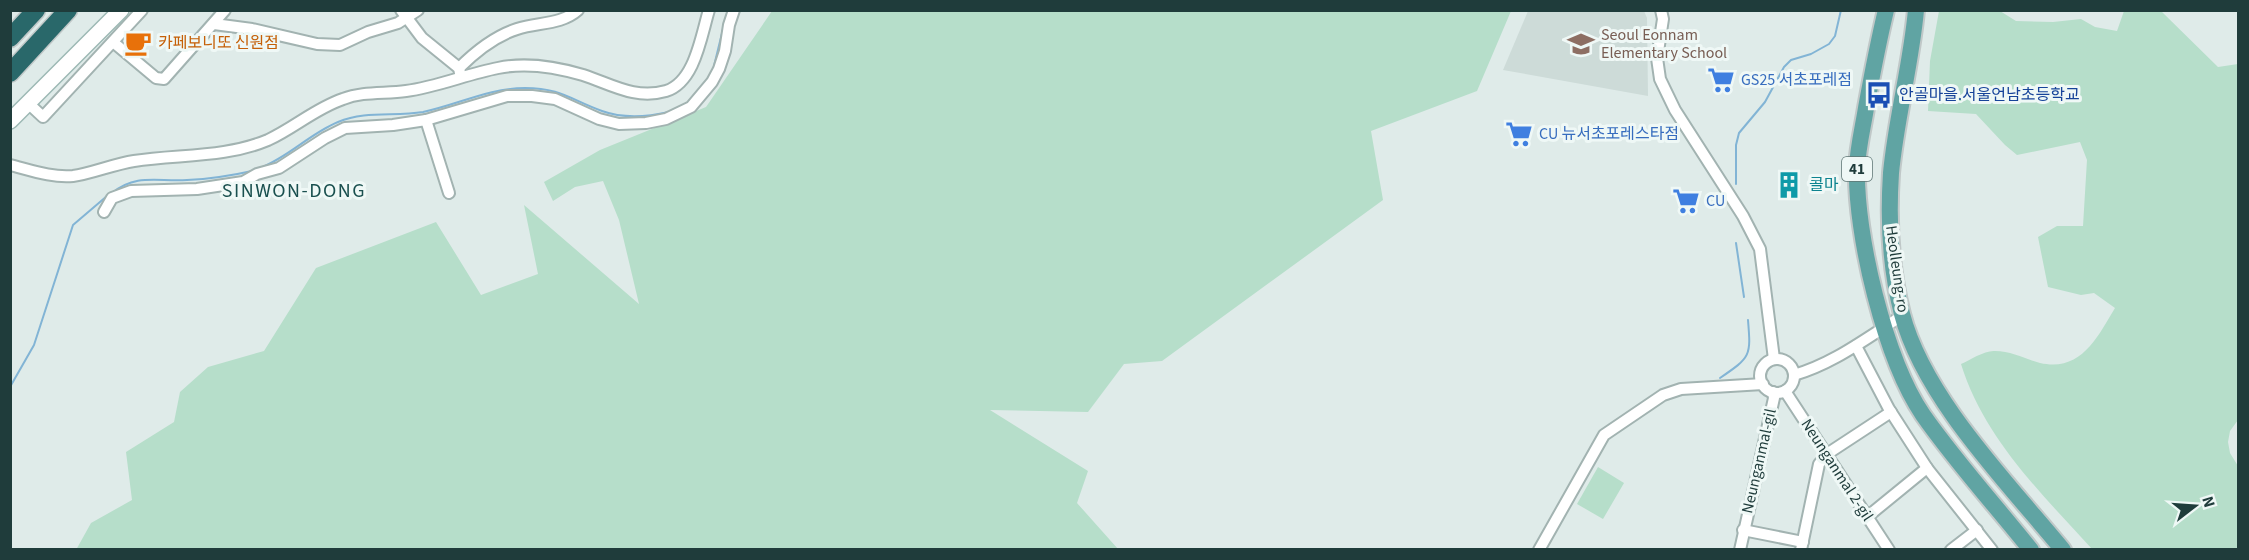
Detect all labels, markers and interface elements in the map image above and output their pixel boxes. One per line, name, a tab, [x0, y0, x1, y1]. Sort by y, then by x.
place label: Seoul Eonnam Elementary School	[1601, 24, 1727, 64]
cafe icon: 카페보니또 신원점	[123, 28, 153, 58]
school or university icon: Seoul Eonnam Elementary School	[1566, 29, 1596, 59]
place label: 카페보니또 신원점	[158, 32, 279, 54]
supermarket icon: GS25 서초포레점	[1706, 65, 1736, 95]
place label: GS25 서초포레점	[1741, 69, 1852, 91]
bus stop icon: 안골마을.서울언남초등학교	[1864, 80, 1894, 110]
place label: 안골마을.서울언남초등학교	[1899, 84, 2080, 106]
supermarket icon: CU 뉴서초포레스타점	[1504, 119, 1534, 149]
place label: CU 뉴서초포레스타점	[1539, 123, 1679, 145]
road number: 41	[1842, 157, 1872, 181]
building icon: 콜마	[1774, 170, 1804, 200]
place label: 콜마	[1809, 174, 1839, 196]
district label: SINWON-DONG	[222, 177, 366, 205]
supermarket icon: CU	[1671, 186, 1701, 216]
place label: CU	[1706, 190, 1725, 212]
street label: Heolleung-ro	[1880, 224, 1914, 314]
street label: Neunganmal-gil	[1736, 406, 1782, 516]
street label: Neunganmal 2-gil	[1796, 415, 1878, 525]
north arrow	[2165, 476, 2225, 536]
text: N	[2196, 494, 2220, 510]

